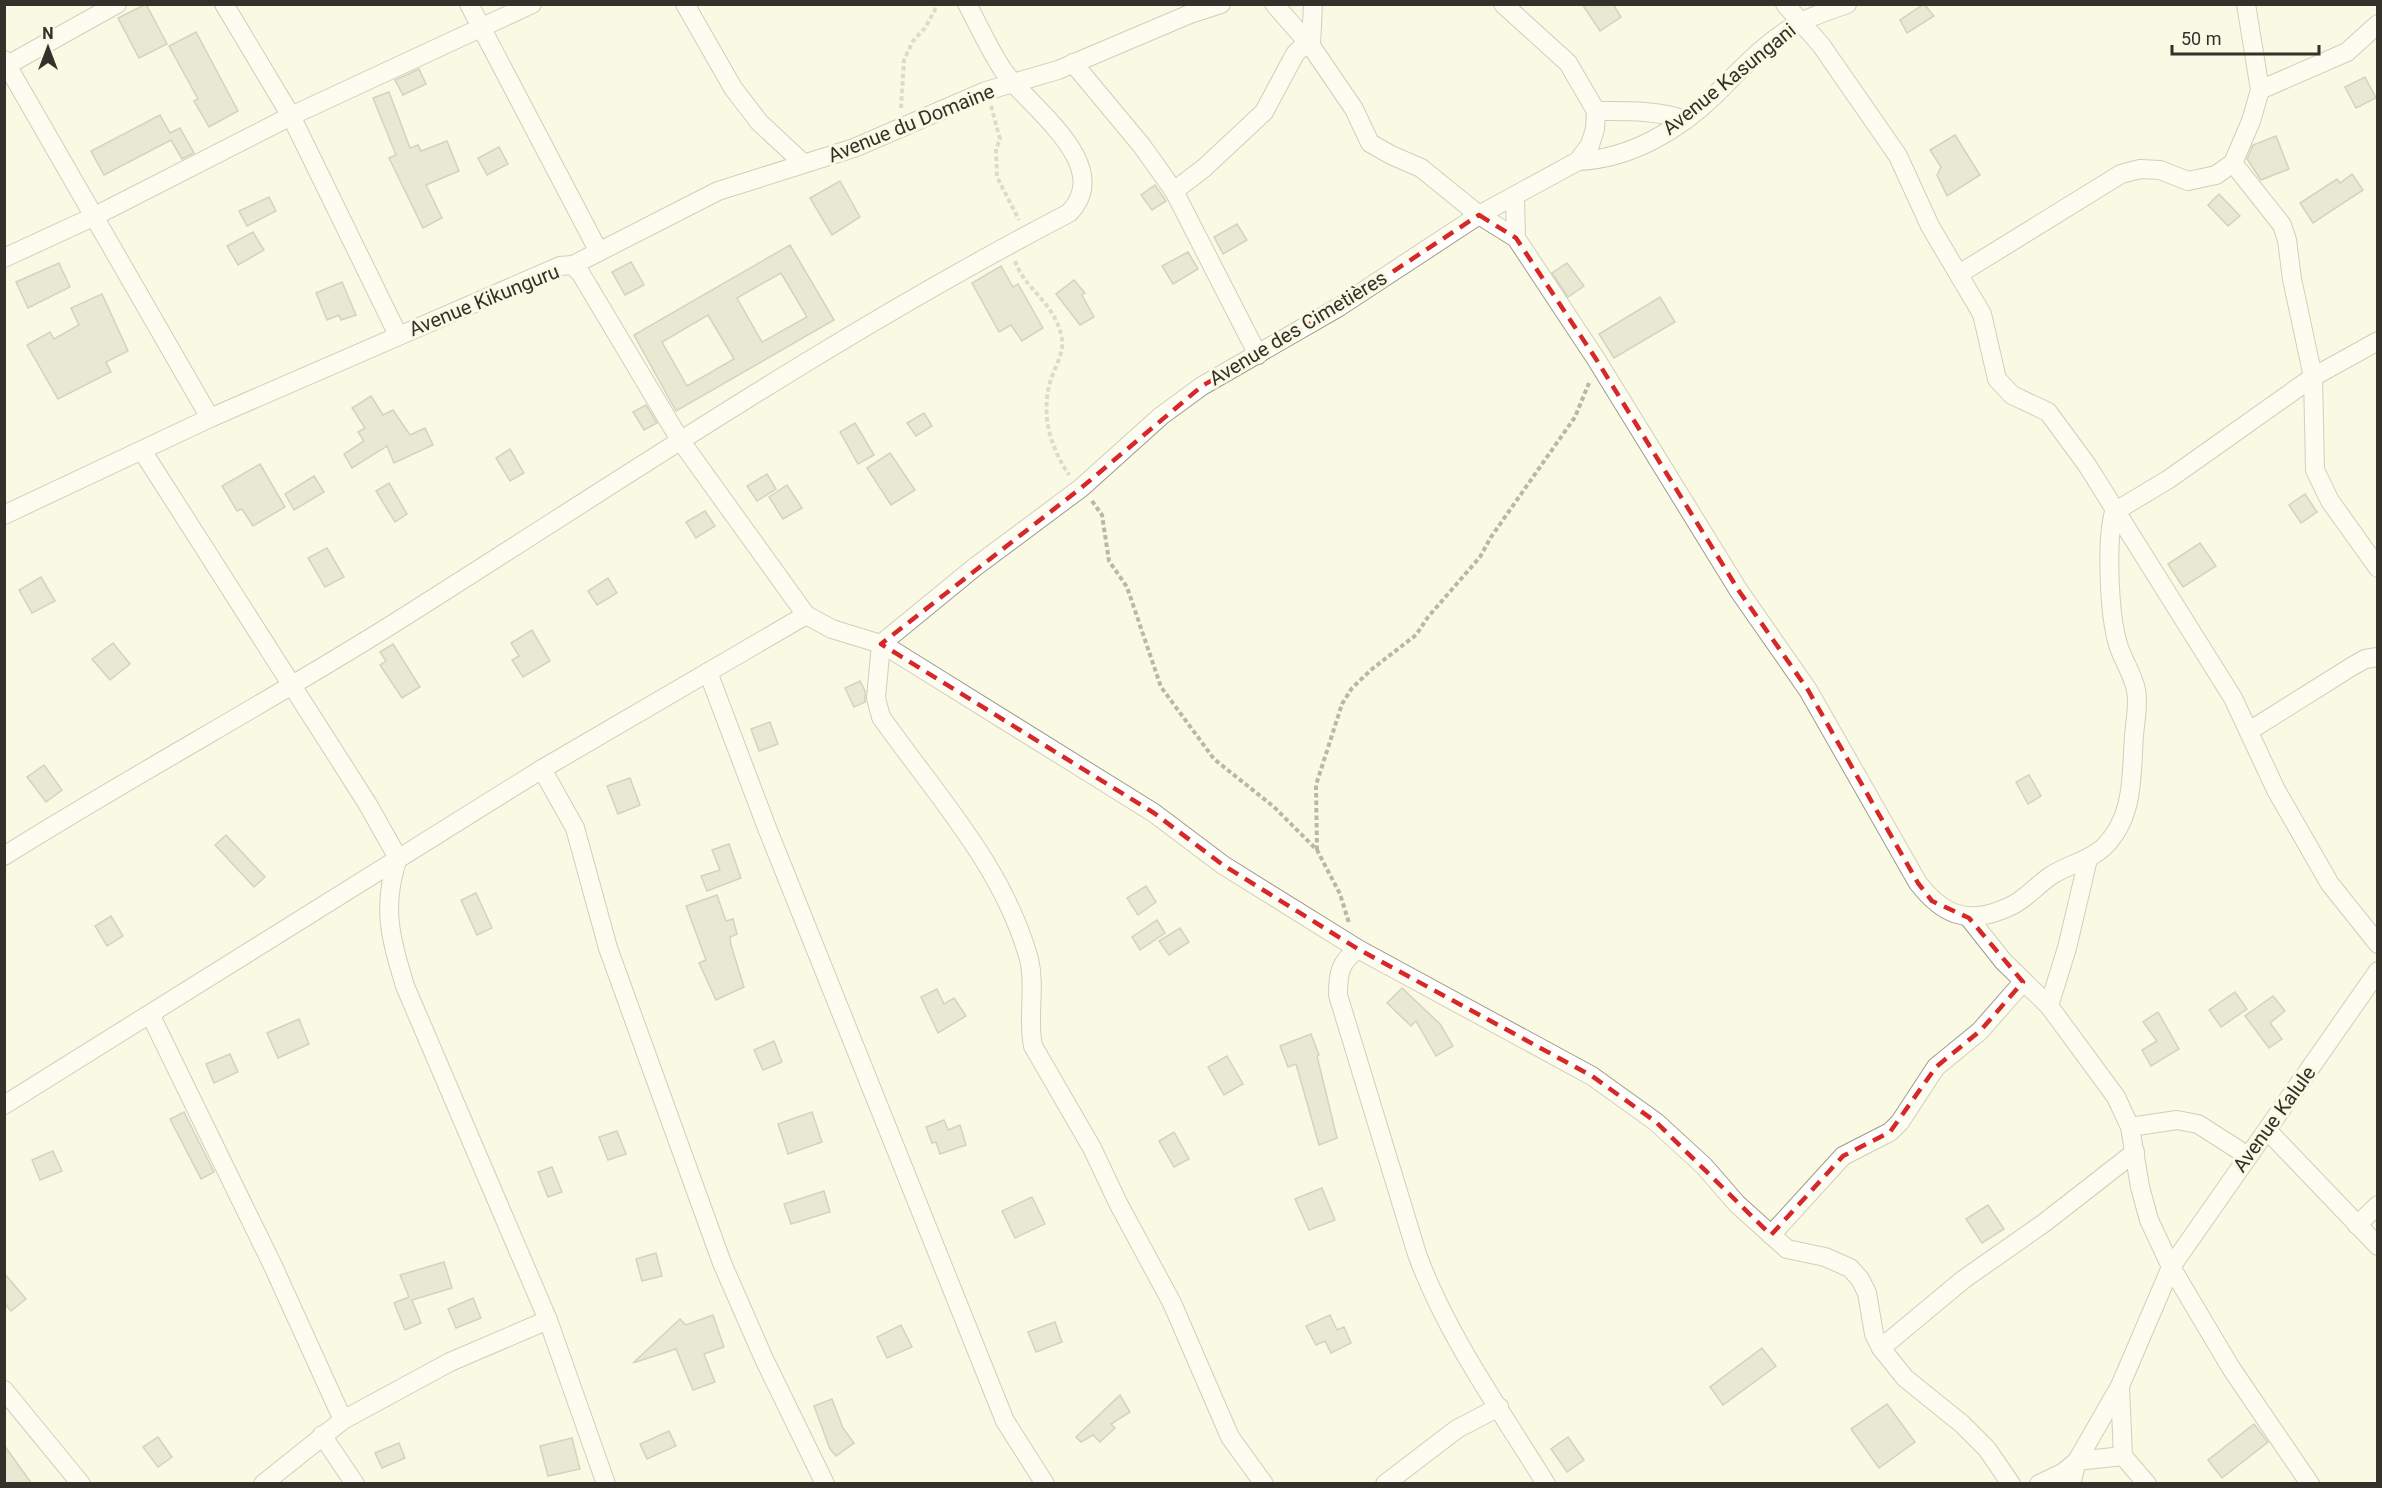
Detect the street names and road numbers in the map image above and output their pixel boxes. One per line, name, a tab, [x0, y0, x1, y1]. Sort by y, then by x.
street label: Avenue Kasungani	[1658, 18, 1800, 140]
street label: Avenue du Domaine	[824, 79, 998, 167]
street label: Avenue Kikunguru	[405, 259, 563, 341]
street label: Avenue des Cimetières	[1205, 265, 1391, 391]
street label: Avenue Kalule	[2228, 1061, 2320, 1177]

